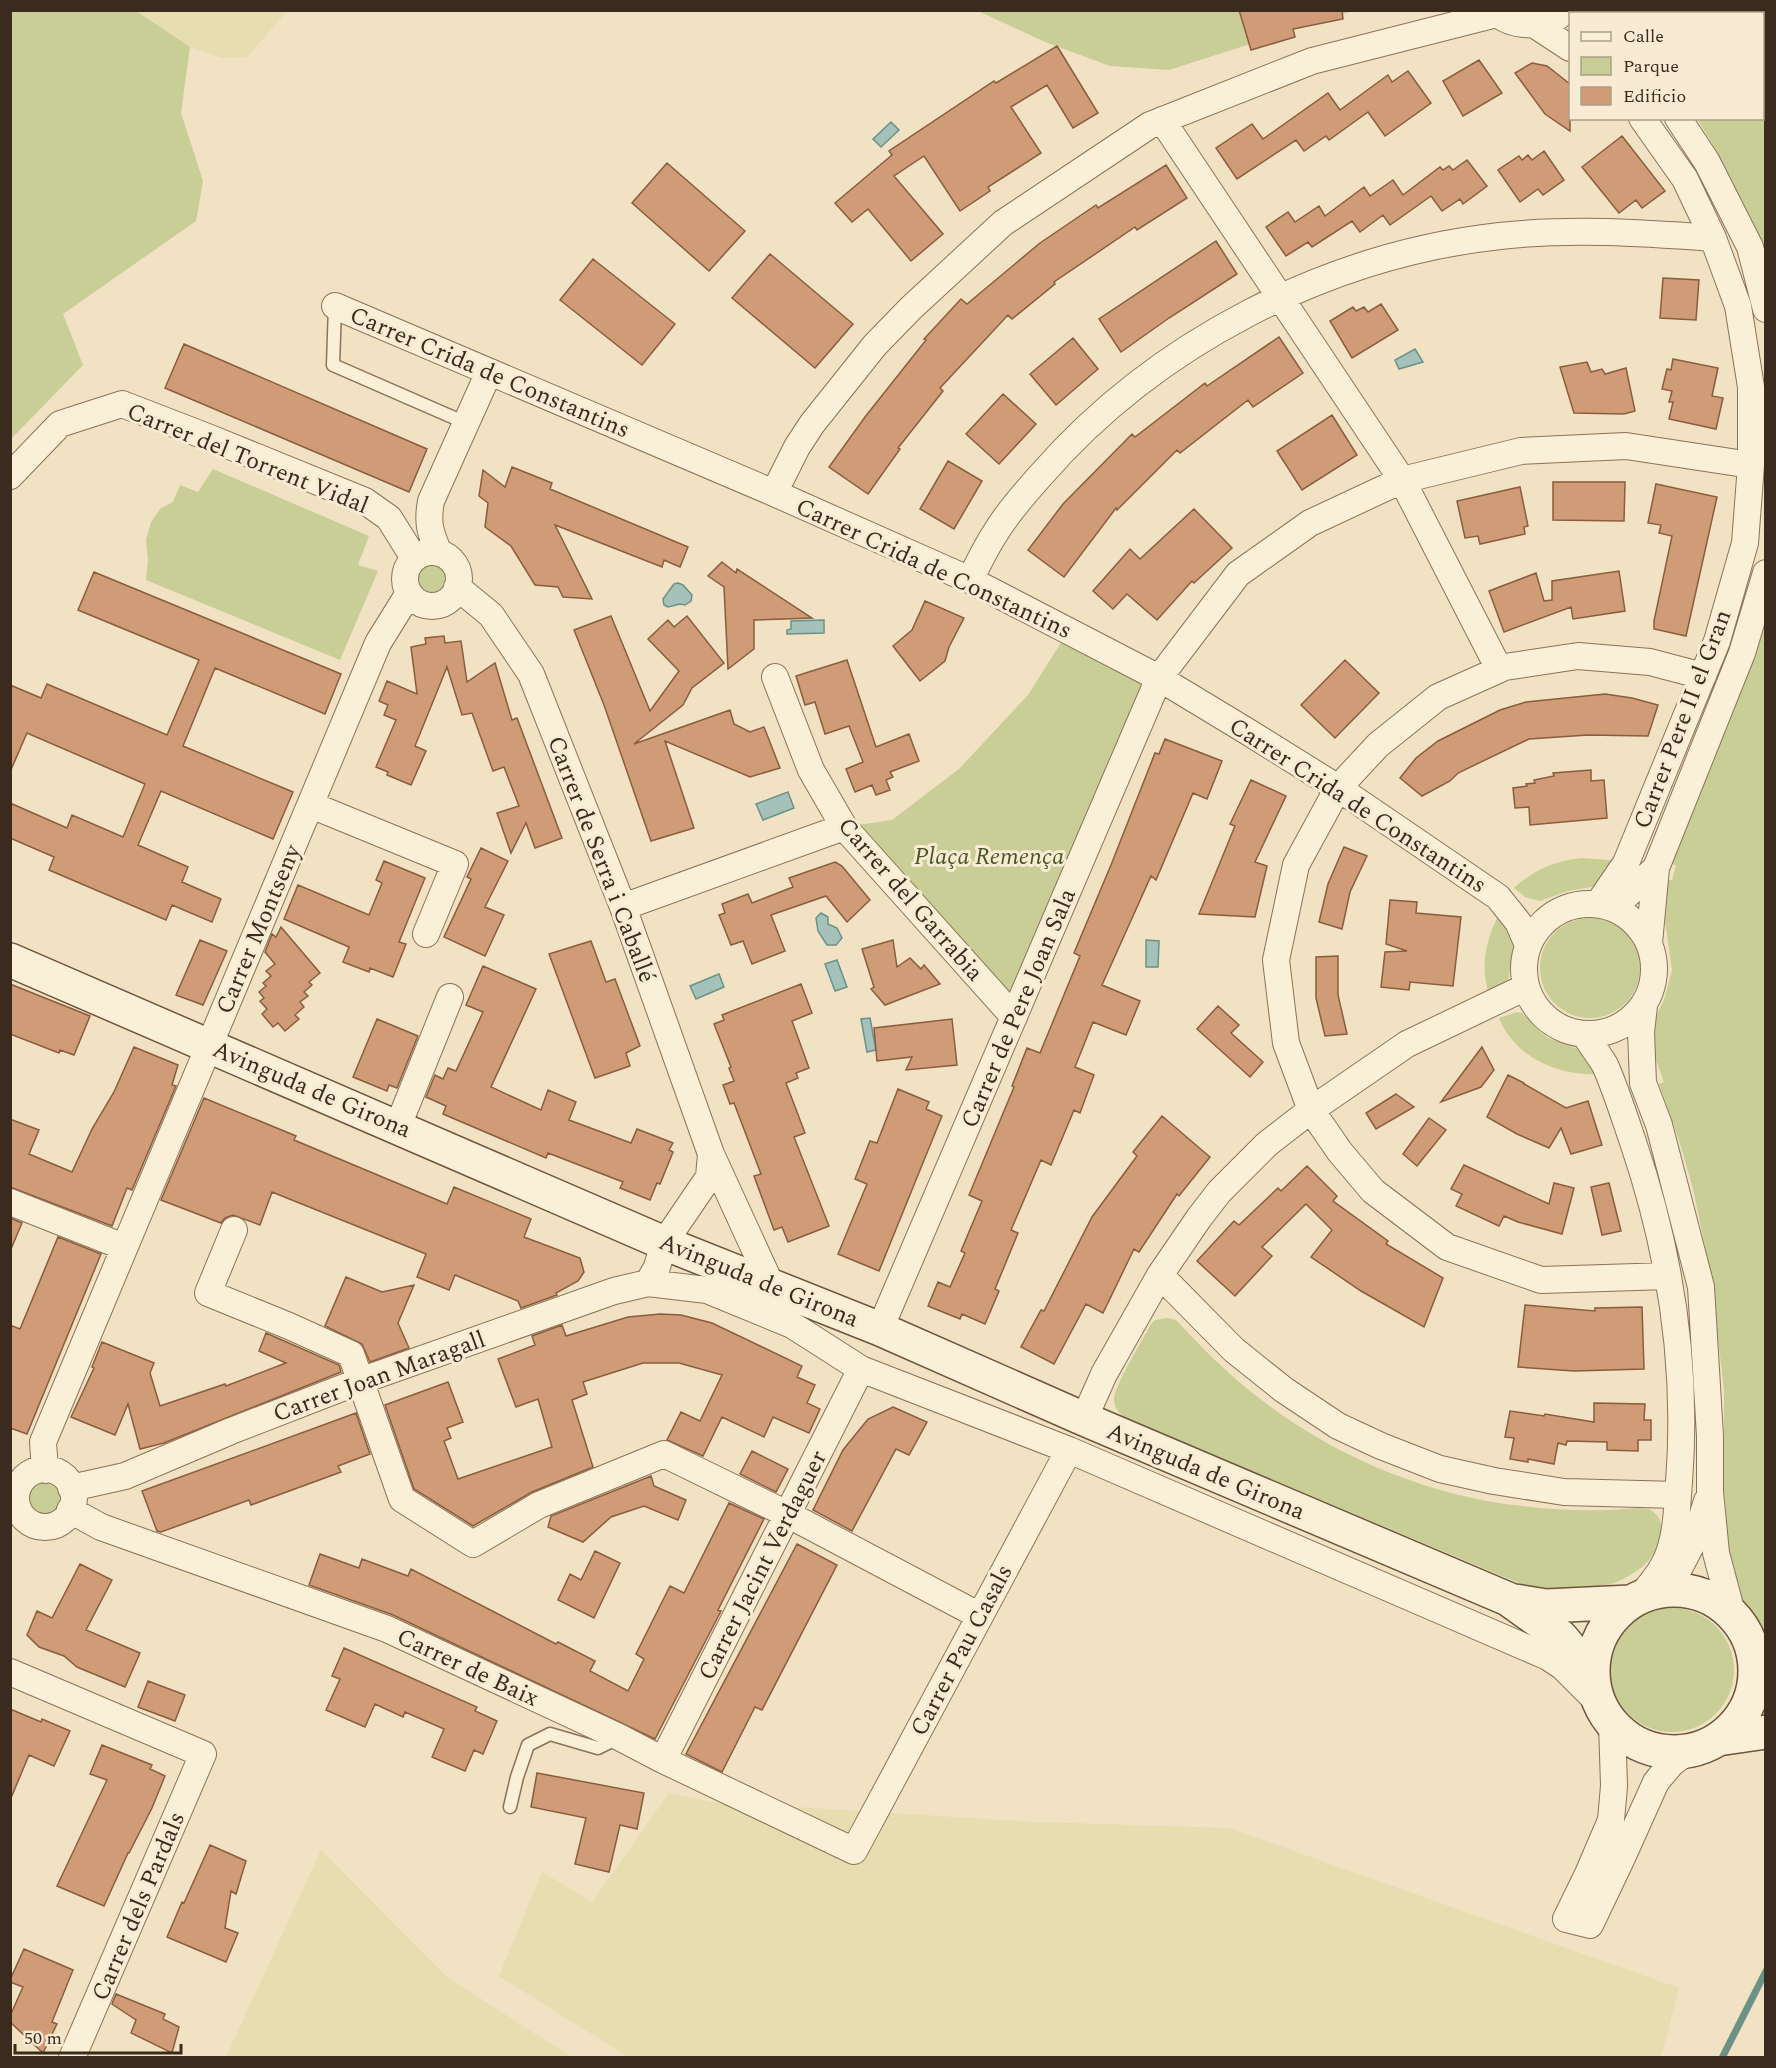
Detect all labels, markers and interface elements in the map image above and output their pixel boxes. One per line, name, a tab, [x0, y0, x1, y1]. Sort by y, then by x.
legend	[1569, 12, 1764, 120]
text: Calle	[1623, 23, 1664, 50]
text: Parque	[1623, 53, 1679, 80]
text: Edificio	[1623, 83, 1686, 110]
street label: Carrer Crida de Constantins	[344, 298, 635, 448]
street label: Carrer del Torrent Vidal	[121, 394, 374, 524]
street label: Carrer Crida de Constantins	[790, 489, 1078, 649]
street label: Carrer Pere II el Gran	[1625, 604, 1741, 834]
street label: Carrer Crida de Constantins	[1221, 709, 1493, 903]
street label: Carrer de Serra i Caballé	[537, 731, 665, 988]
street label: Carrer del Garrabia	[829, 810, 992, 990]
street label: Carrer Montseny	[207, 838, 311, 1020]
park label: Plaça Remença	[914, 839, 1064, 875]
street label: Carrer de Pere Joan Sala	[952, 883, 1086, 1134]
street label: Avinguda de Girona	[207, 1032, 417, 1148]
street label: Avinguda de Girona	[653, 1224, 864, 1338]
street label: Carrer Joan Maragall	[268, 1322, 491, 1432]
street label: Avinguda de Girona	[1101, 1414, 1311, 1530]
street label: Carrer Jacint Verdaguer	[689, 1444, 837, 1687]
street label: Carrer Pau Casals	[901, 1558, 1022, 1743]
street label: Carrer de Baix	[390, 1619, 545, 1717]
street label: Carrer dels Pardals	[83, 1806, 195, 2007]
scale bar	[15, 2017, 182, 2055]
text: 50 m	[24, 2025, 62, 2052]

